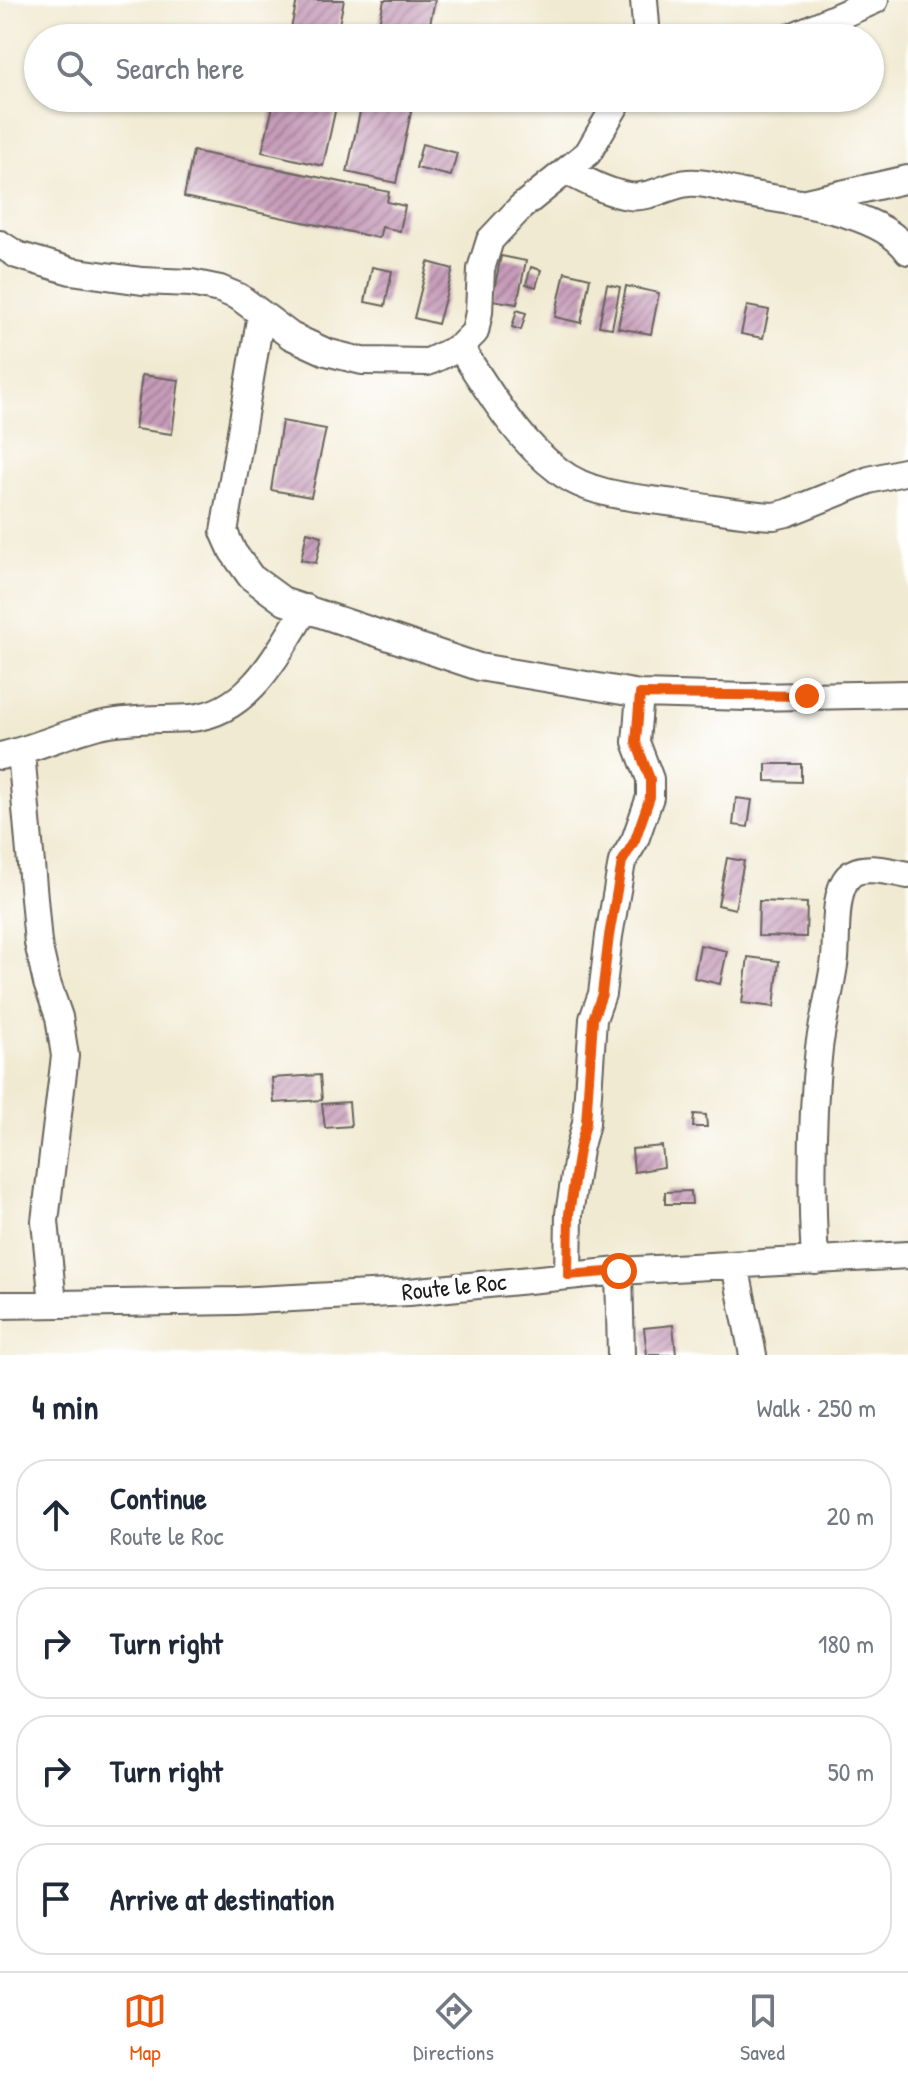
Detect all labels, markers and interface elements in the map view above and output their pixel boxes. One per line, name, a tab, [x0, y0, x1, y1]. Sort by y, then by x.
search box	[24, 24, 884, 112]
icon: search	[52, 46, 96, 90]
text: Search here	[116, 48, 244, 88]
route end	[789, 678, 825, 714]
route start	[601, 1253, 637, 1289]
street label: Route le Roc	[400, 1265, 508, 1307]
text: 4 min	[32, 1384, 99, 1430]
text: Walk · 250 m	[756, 1390, 876, 1425]
text: Continue	[110, 1478, 207, 1518]
icon: ahead	[34, 1493, 78, 1537]
text: 20 m	[827, 1498, 874, 1533]
text: Route le Roc	[110, 1518, 224, 1553]
icon: right	[34, 1621, 78, 1665]
text: Turn right	[110, 1623, 223, 1663]
text: 180 m	[818, 1626, 874, 1661]
icon: right	[34, 1749, 78, 1793]
text: Turn right	[110, 1751, 223, 1791]
text: 50 m	[828, 1754, 874, 1789]
icon: arrive	[34, 1877, 78, 1921]
text: Arrive at destination	[110, 1879, 335, 1919]
tab: Map	[123, 1989, 167, 2067]
tab: Directions	[413, 1989, 494, 2067]
tab: Saved	[740, 1989, 785, 2067]

